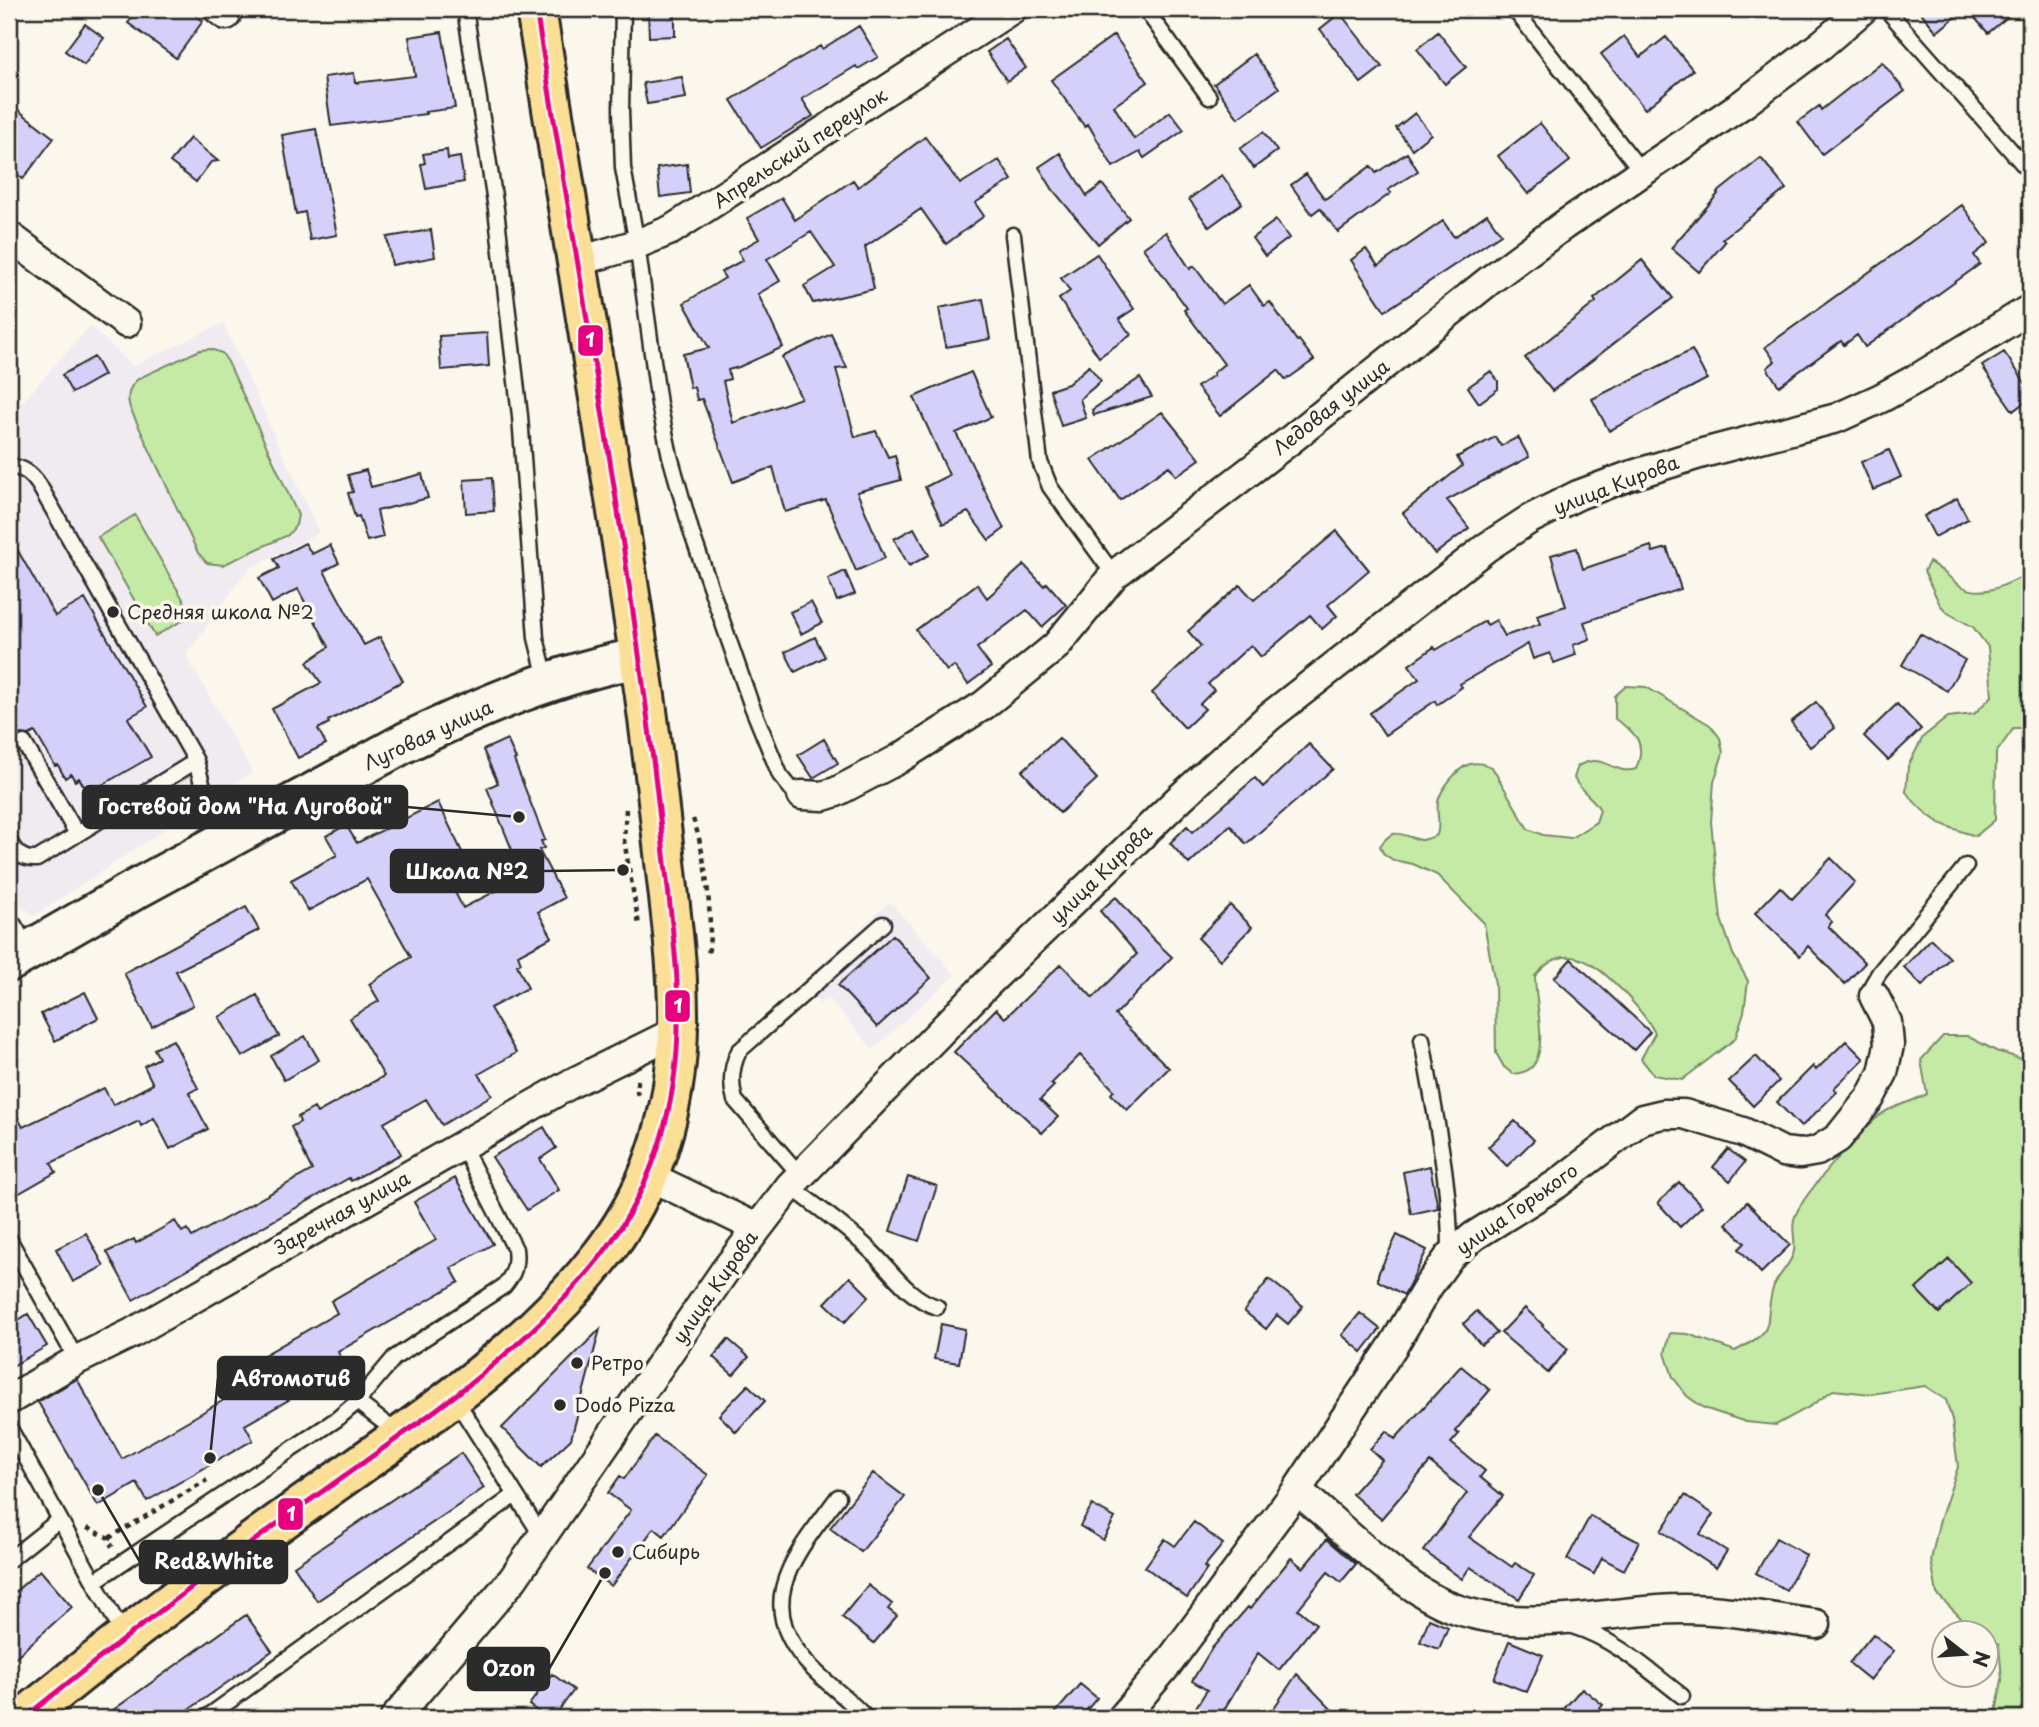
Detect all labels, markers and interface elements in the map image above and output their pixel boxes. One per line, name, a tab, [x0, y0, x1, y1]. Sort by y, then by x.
street label: Апрельский переулок	[707, 80, 893, 214]
line badge: 1	[577, 324, 604, 357]
text: 1	[585, 325, 595, 353]
street label: Ледовая улица	[1266, 352, 1395, 461]
street label: улица Кирова	[1549, 447, 1683, 521]
place label: Средняя школа №2	[127, 597, 314, 625]
marker: Средняя школа №2	[105, 604, 121, 620]
street label: Луговая улица	[358, 692, 497, 776]
callout: Гостевой дом "На Луговой"	[83, 786, 407, 828]
text: Гостевой дом "На Луговой"	[98, 789, 392, 821]
street label: улица Кирова	[1043, 817, 1158, 929]
callout: Школа №2	[391, 850, 543, 892]
text: Школа №2	[406, 854, 529, 886]
line badge: 1	[664, 989, 691, 1023]
text: 1	[673, 991, 683, 1019]
street label: улица Горького	[1450, 1156, 1583, 1261]
street label: Заречная улица	[268, 1163, 415, 1261]
street label: улица Кирова	[665, 1224, 764, 1349]
place label: Ретро	[591, 1348, 644, 1376]
marker: Ретро	[569, 1355, 585, 1371]
callout: Автомотив	[218, 1357, 364, 1399]
text: Автомотив	[232, 1361, 350, 1393]
place label: Dodo Pizza	[574, 1390, 675, 1418]
marker: Dodo Pizza	[552, 1397, 568, 1413]
line badge: 1	[277, 1497, 304, 1531]
text: 1	[286, 1499, 296, 1527]
place label: Сибирь	[632, 1537, 700, 1565]
callout: Red&White	[140, 1541, 287, 1583]
text: Red&White	[154, 1544, 274, 1576]
marker: Сибирь	[610, 1544, 626, 1560]
north arrow	[1930, 1618, 2000, 1688]
callout: Ozon	[468, 1648, 549, 1690]
text: N	[1967, 1648, 1998, 1671]
text: Ozon	[483, 1651, 535, 1683]

